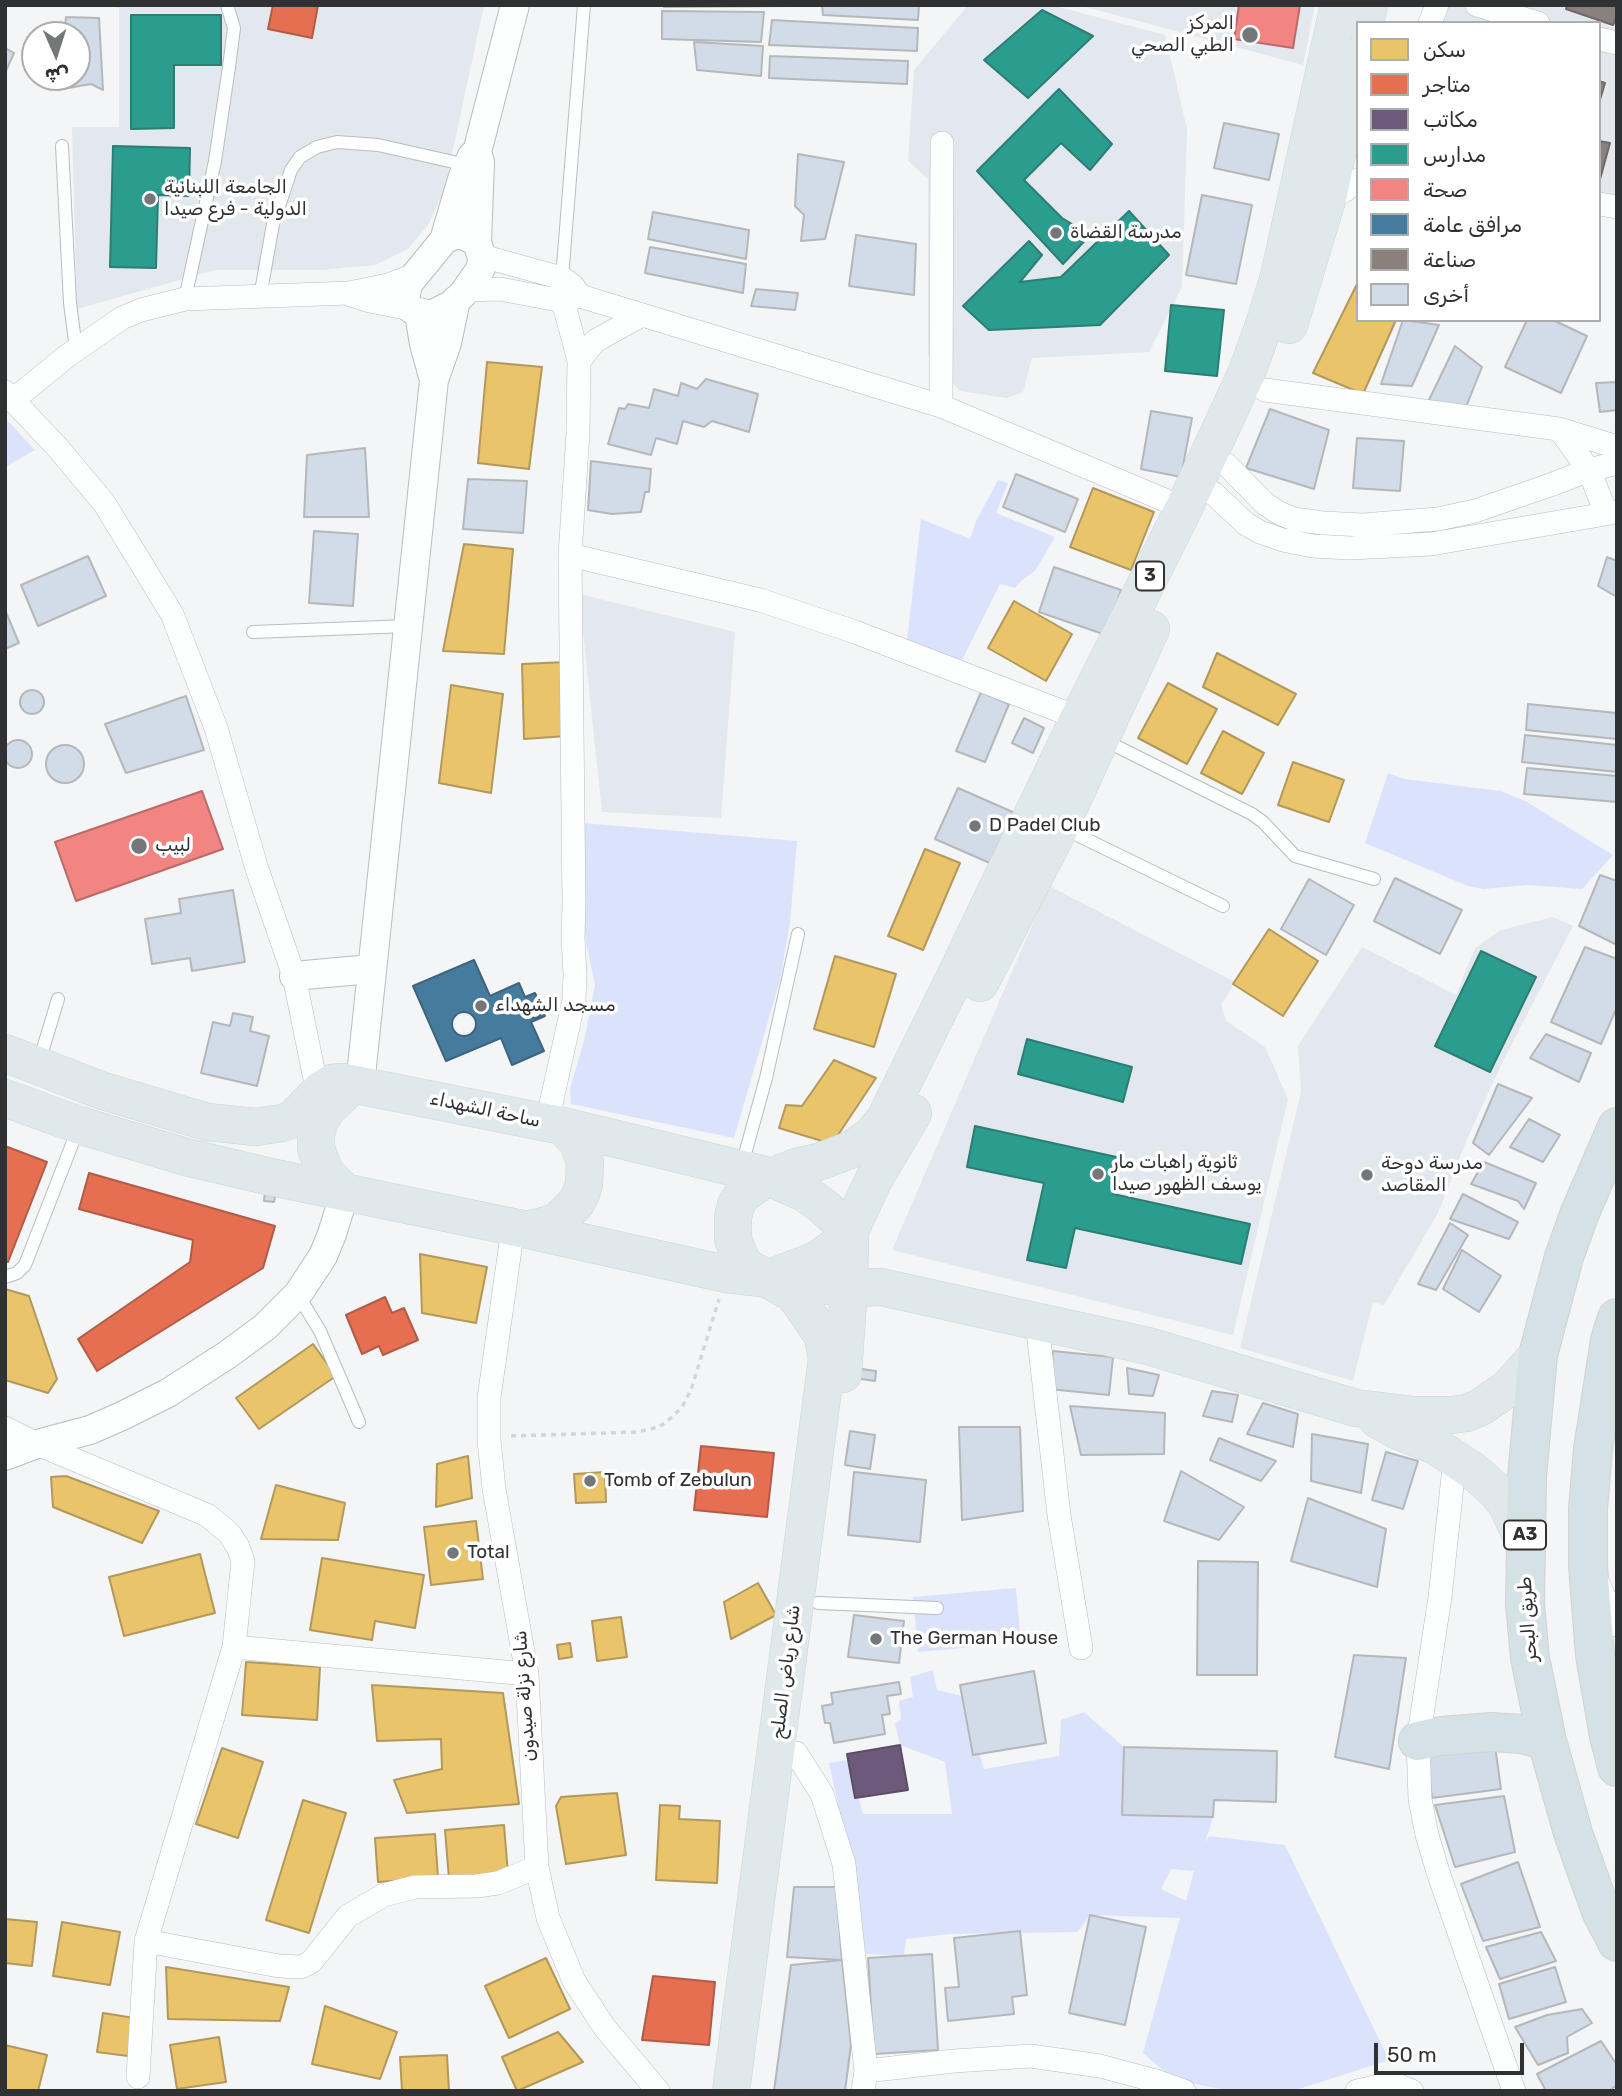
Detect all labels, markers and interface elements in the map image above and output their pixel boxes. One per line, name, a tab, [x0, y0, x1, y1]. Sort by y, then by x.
place label: المركز الطبي الصحي	[1131, 13, 1234, 57]
north arrow	[21, 21, 91, 91]
legend	[1356, 21, 1601, 322]
marker: المركز الطبي الصحي	[1240, 25, 1260, 45]
text: سكن	[1423, 37, 1466, 62]
text: ش	[44, 63, 70, 88]
text: متاجر	[1423, 72, 1471, 97]
text: مكاتب	[1423, 107, 1478, 132]
text: مدارس	[1423, 142, 1486, 167]
place label: الجامعة اللبنانية الدولية - فرع صيدا	[164, 177, 307, 221]
text: صحة	[1423, 177, 1467, 202]
marker: الجامعة اللبنانية الدولية - فرع صيدا	[142, 191, 158, 207]
text: مرافق عامة	[1423, 212, 1522, 237]
place label: مدرسة القضاة	[1070, 222, 1182, 244]
marker: مدرسة القضاة	[1048, 225, 1064, 241]
text: صناعة	[1423, 247, 1476, 272]
text: أخرى	[1423, 282, 1469, 307]
road number: 3	[1136, 562, 1164, 590]
place label: D Padel Club	[989, 815, 1100, 837]
marker: D Padel Club	[967, 818, 983, 834]
place label: لبيب	[155, 835, 191, 857]
marker: لبيب	[129, 836, 149, 856]
place label: مسجد الشهداء	[495, 995, 615, 1017]
marker: مسجد الشهداء	[473, 998, 489, 1014]
street label: ساحة الشهداء	[428, 1087, 542, 1133]
place label: ثانوية راهبات مار يوسف الظهور صيدا	[1112, 1152, 1261, 1196]
place label: مدرسة دوحة المقاصد	[1381, 1153, 1483, 1197]
marker: ثانوية راهبات مار يوسف الظهور صيدا	[1090, 1166, 1106, 1182]
marker: مدرسة دوحة المقاصد	[1359, 1167, 1375, 1183]
place label: Tomb of Zebulun	[604, 1470, 752, 1492]
marker: Tomb of Zebulun	[582, 1473, 598, 1489]
road number: A3	[1504, 1520, 1546, 1550]
place label: Total	[467, 1542, 510, 1564]
marker: Total	[445, 1545, 461, 1561]
street label: طريق البحر	[1514, 1576, 1542, 1662]
street label: شارع رياض الصلح	[766, 1604, 806, 1740]
place label: The German House	[890, 1628, 1058, 1650]
street label: شارع نزلة صيدون	[509, 1630, 541, 1762]
marker: The German House	[868, 1631, 884, 1647]
scale bar	[1377, 2030, 1528, 2074]
text: 50 m	[1387, 2042, 1437, 2067]

